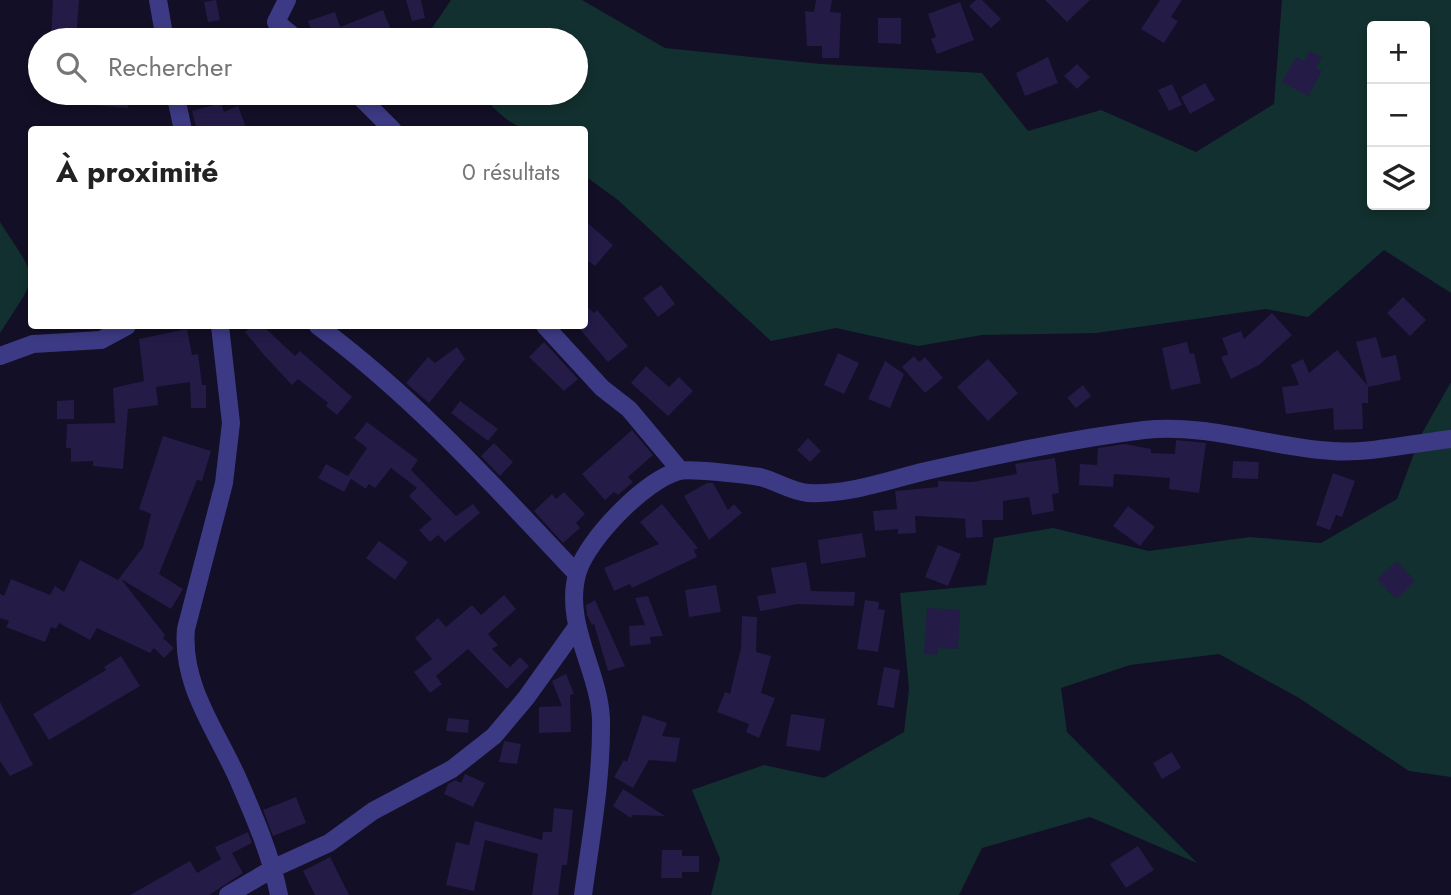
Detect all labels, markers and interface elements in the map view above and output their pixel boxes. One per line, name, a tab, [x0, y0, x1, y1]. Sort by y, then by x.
map controls	[1367, 21, 1430, 210]
button: +	[1367, 21, 1430, 84]
search box	[28, 28, 588, 105]
icon: search	[52, 48, 90, 86]
text: Rechercher	[108, 48, 232, 86]
button: −	[1367, 84, 1430, 147]
button: layers	[1367, 147, 1430, 210]
text: À proximité	[56, 150, 219, 193]
text: 0 résultats	[462, 155, 560, 189]

